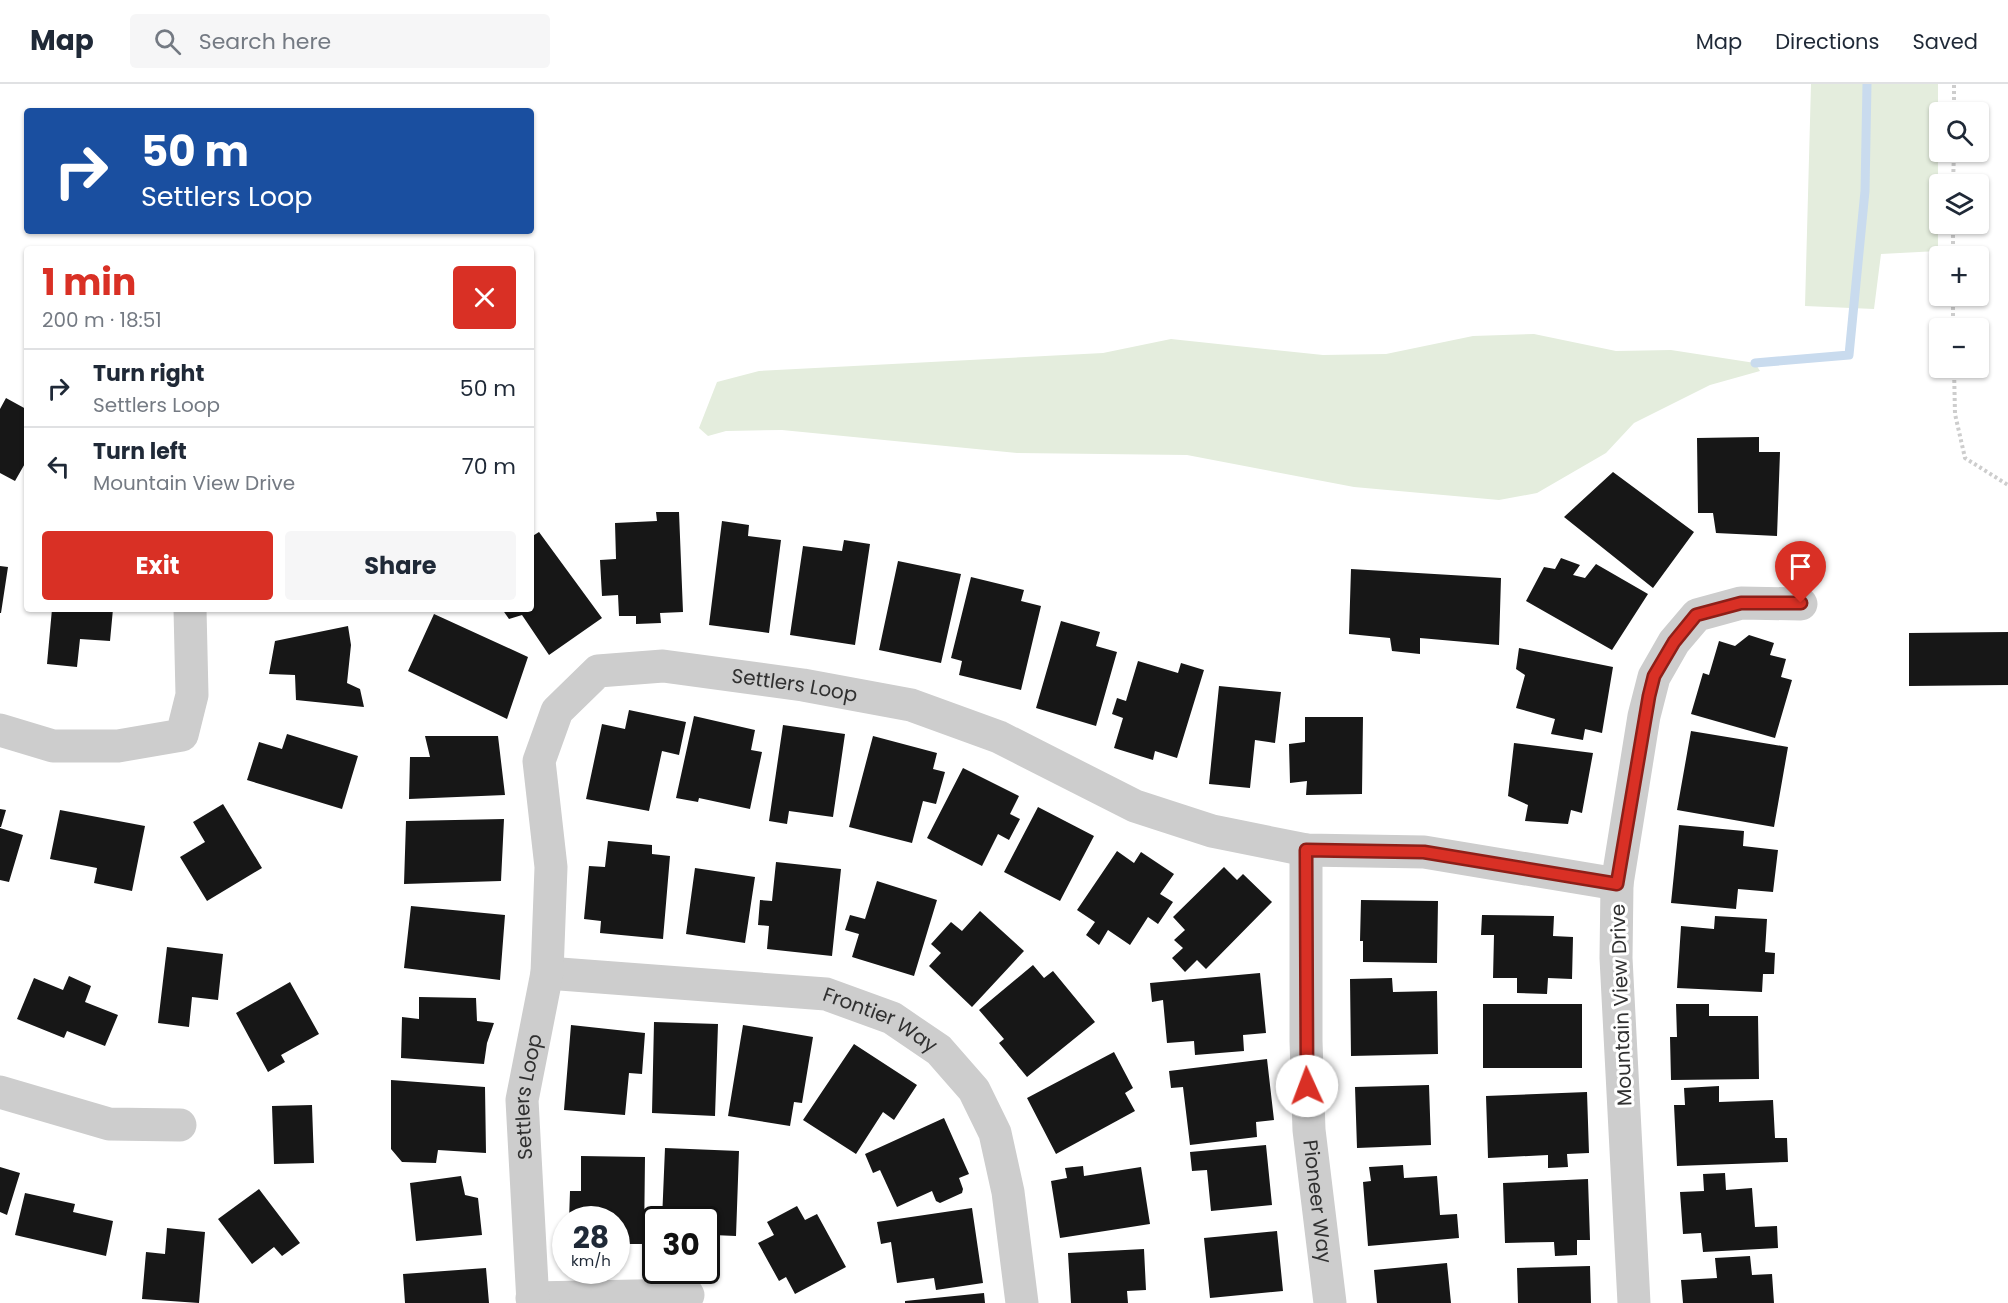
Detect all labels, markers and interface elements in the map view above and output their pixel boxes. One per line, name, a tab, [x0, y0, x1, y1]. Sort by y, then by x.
search box	[130, 14, 550, 68]
text: Map	[30, 21, 94, 60]
icon: search	[151, 25, 184, 58]
text: Search here	[199, 26, 331, 57]
text: Map	[1696, 27, 1742, 56]
text: Directions	[1775, 27, 1879, 56]
text: Saved	[1912, 27, 1978, 56]
map controls	[1929, 102, 1989, 378]
button: search	[1929, 102, 1989, 162]
text: 50 m	[141, 122, 249, 181]
icon: right	[42, 132, 120, 210]
button: layers	[1929, 174, 1989, 234]
text: Settlers Loop	[141, 178, 312, 215]
button: +	[1929, 246, 1989, 306]
text: 1 min	[42, 257, 136, 308]
button: close	[453, 266, 516, 329]
text: 200 m · 18:51	[42, 306, 162, 334]
button: −	[1929, 318, 1989, 378]
text: Turn right	[93, 358, 204, 389]
icon: right	[42, 372, 75, 405]
text: 50 m	[460, 373, 516, 404]
text: Settlers Loop	[93, 391, 220, 419]
text: Turn left	[93, 436, 187, 467]
icon: left	[42, 450, 75, 483]
text: 70 m	[462, 451, 516, 482]
text: Mountain View Drive	[93, 469, 295, 497]
button: Exit	[42, 531, 273, 600]
button: Share	[285, 531, 516, 600]
pin	[1775, 541, 1826, 603]
icon: arrive	[1784, 550, 1817, 583]
street label: Settlers Loop	[730, 661, 860, 709]
street label: Mountain View Drive	[1603, 903, 1639, 1107]
street label: Frontier Way	[819, 980, 943, 1059]
street label: Settlers Loop	[508, 1031, 549, 1161]
position arrow	[1275, 1054, 1339, 1118]
street label: Pioneer Way	[1296, 1138, 1339, 1265]
speed limit sign: 30	[642, 1206, 720, 1284]
text: 28	[573, 1216, 609, 1259]
text: km/h	[571, 1250, 611, 1271]

